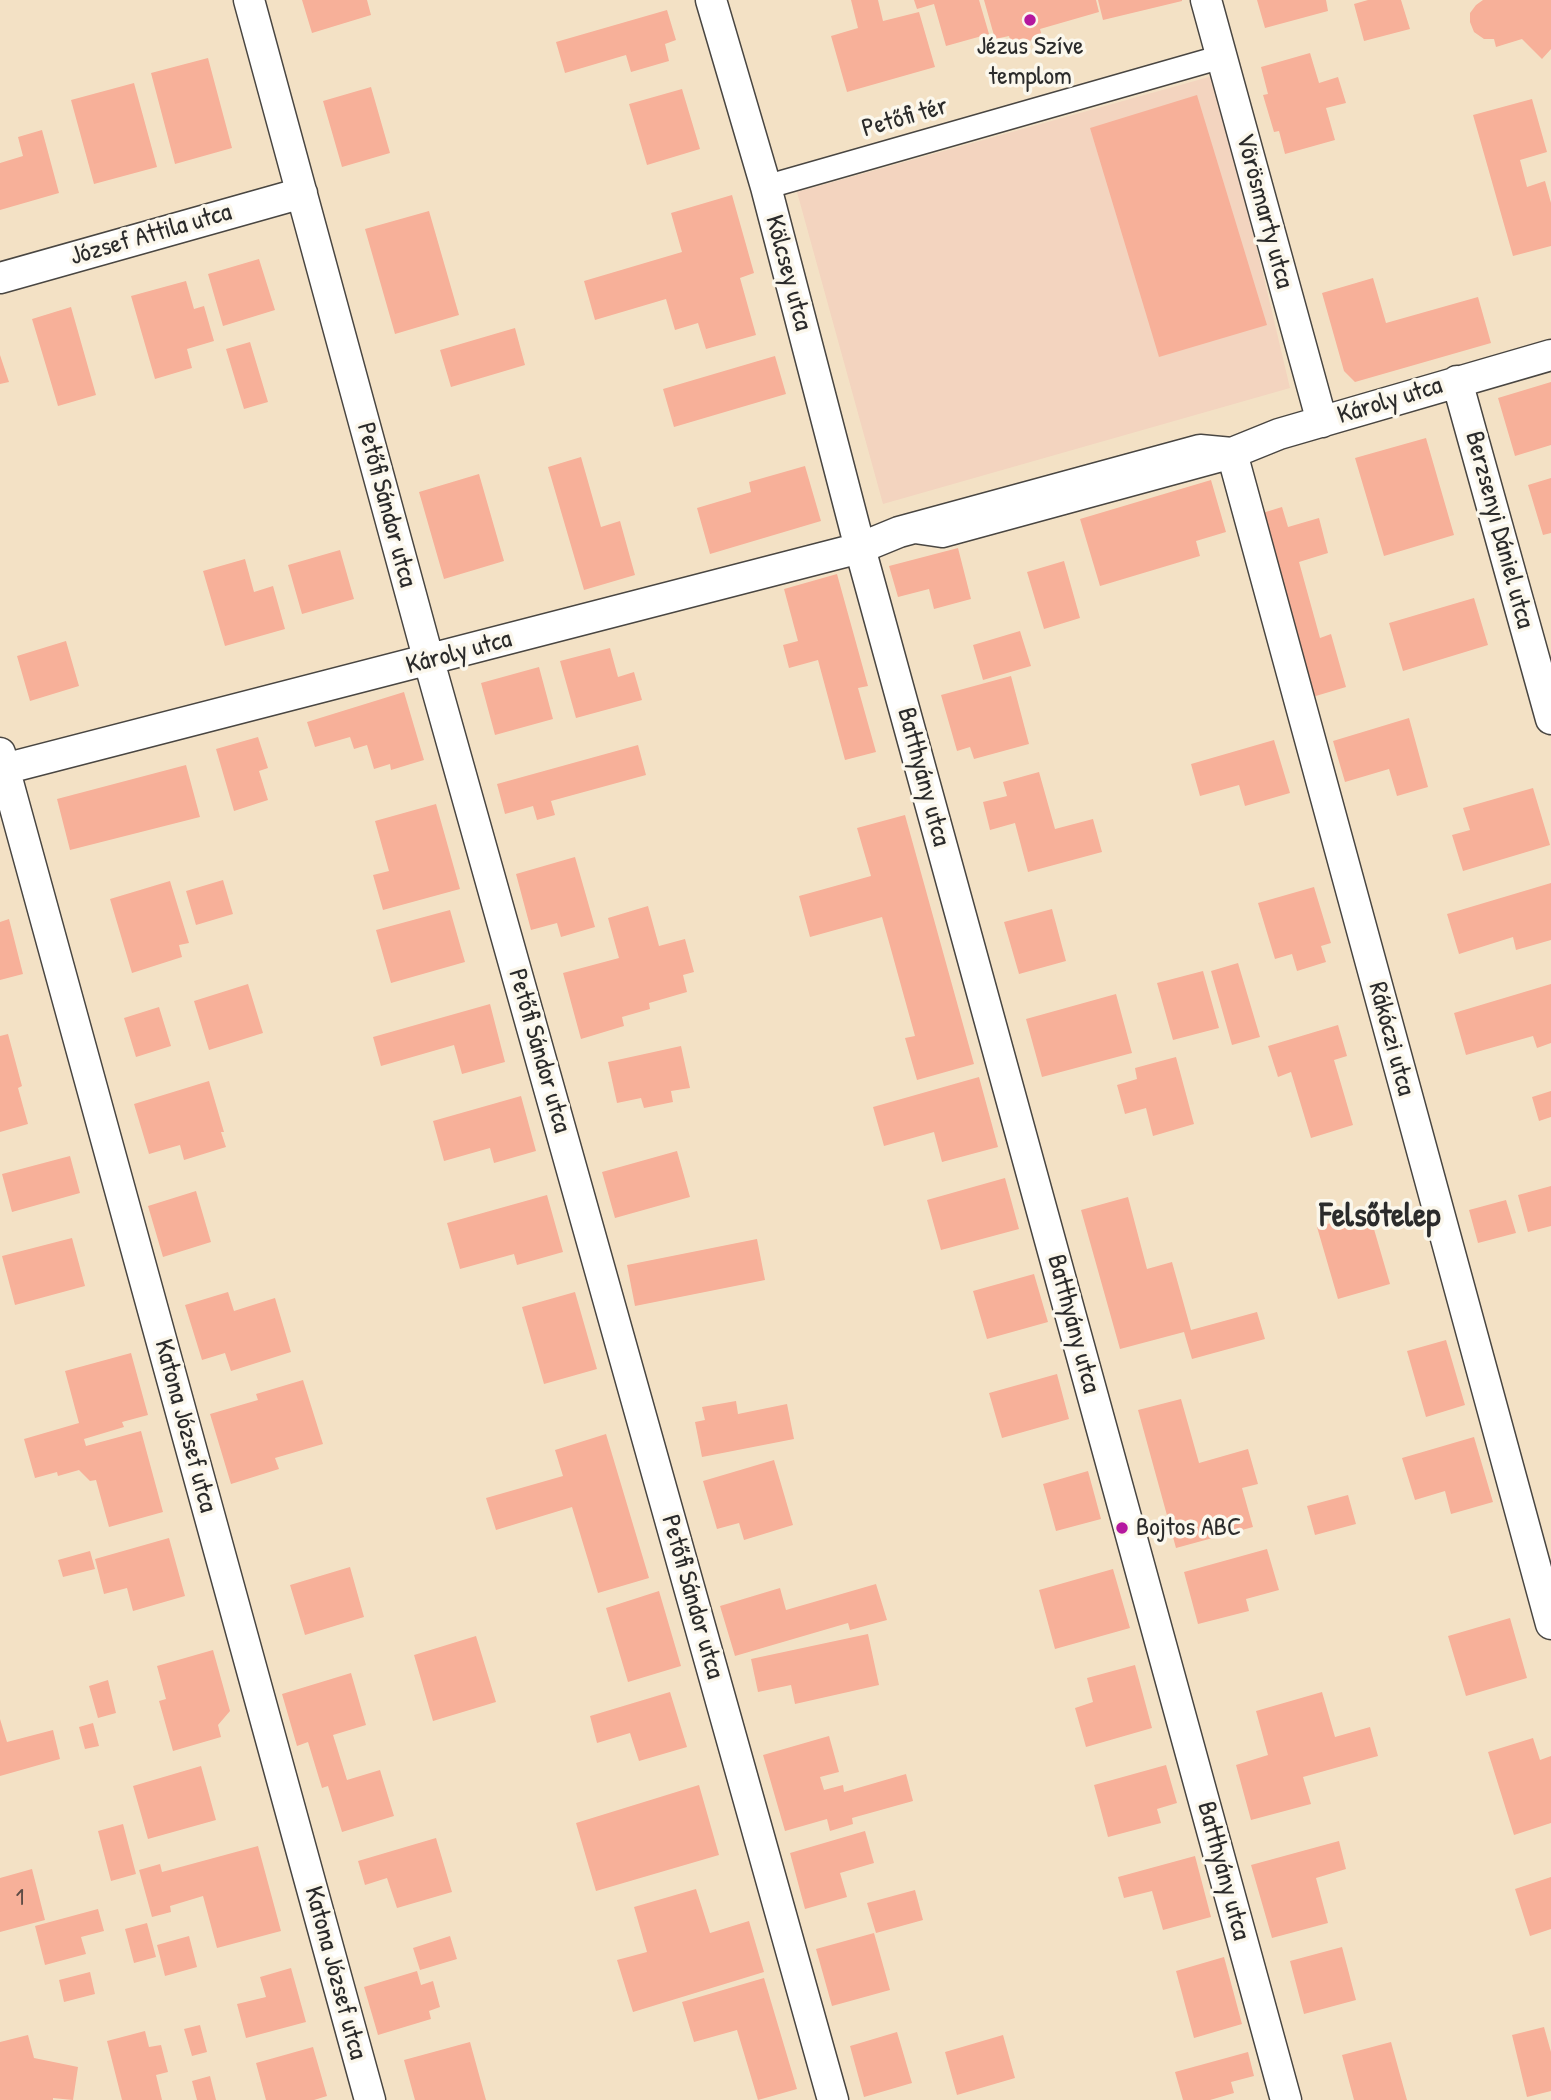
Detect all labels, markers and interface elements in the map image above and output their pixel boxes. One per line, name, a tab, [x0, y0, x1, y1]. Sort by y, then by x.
marker: Jézus Szíve templom	[1022, 12, 1038, 28]
place label: Jézus Szíve templom	[976, 31, 1084, 92]
street label: Petőfi tér	[858, 91, 952, 145]
street label: Vörösmarty utca	[1228, 130, 1300, 292]
street label: József Attila utca	[67, 197, 235, 273]
street label: Kölcsey utca	[758, 212, 818, 334]
street label: Károly utca	[1334, 370, 1446, 432]
street label: Petőfi Sándor utca	[349, 419, 423, 591]
street label: Berzsenyi Dániel utca	[1458, 428, 1540, 632]
street label: Károly utca	[403, 624, 515, 682]
street label: Batthyány utca	[890, 705, 956, 849]
street label: Petőfi Sándor utca	[501, 966, 577, 1136]
street label: Rákóczi utca	[1361, 979, 1421, 1099]
district label: Felsőtelep	[1320, 1197, 1440, 1237]
street label: Batthyány utca	[1040, 1252, 1106, 1396]
street label: Katona József utca	[147, 1336, 223, 1516]
street label: Petőfi Sándor utca	[654, 1512, 730, 1682]
place label: Bojtos ABC	[1136, 1512, 1241, 1544]
marker: Bojtos ABC	[1114, 1520, 1130, 1536]
street label: Batthyány utca	[1190, 1799, 1256, 1943]
street label: Katona József utca	[297, 1883, 373, 2063]
house number: 1	[16, 1885, 24, 1913]

